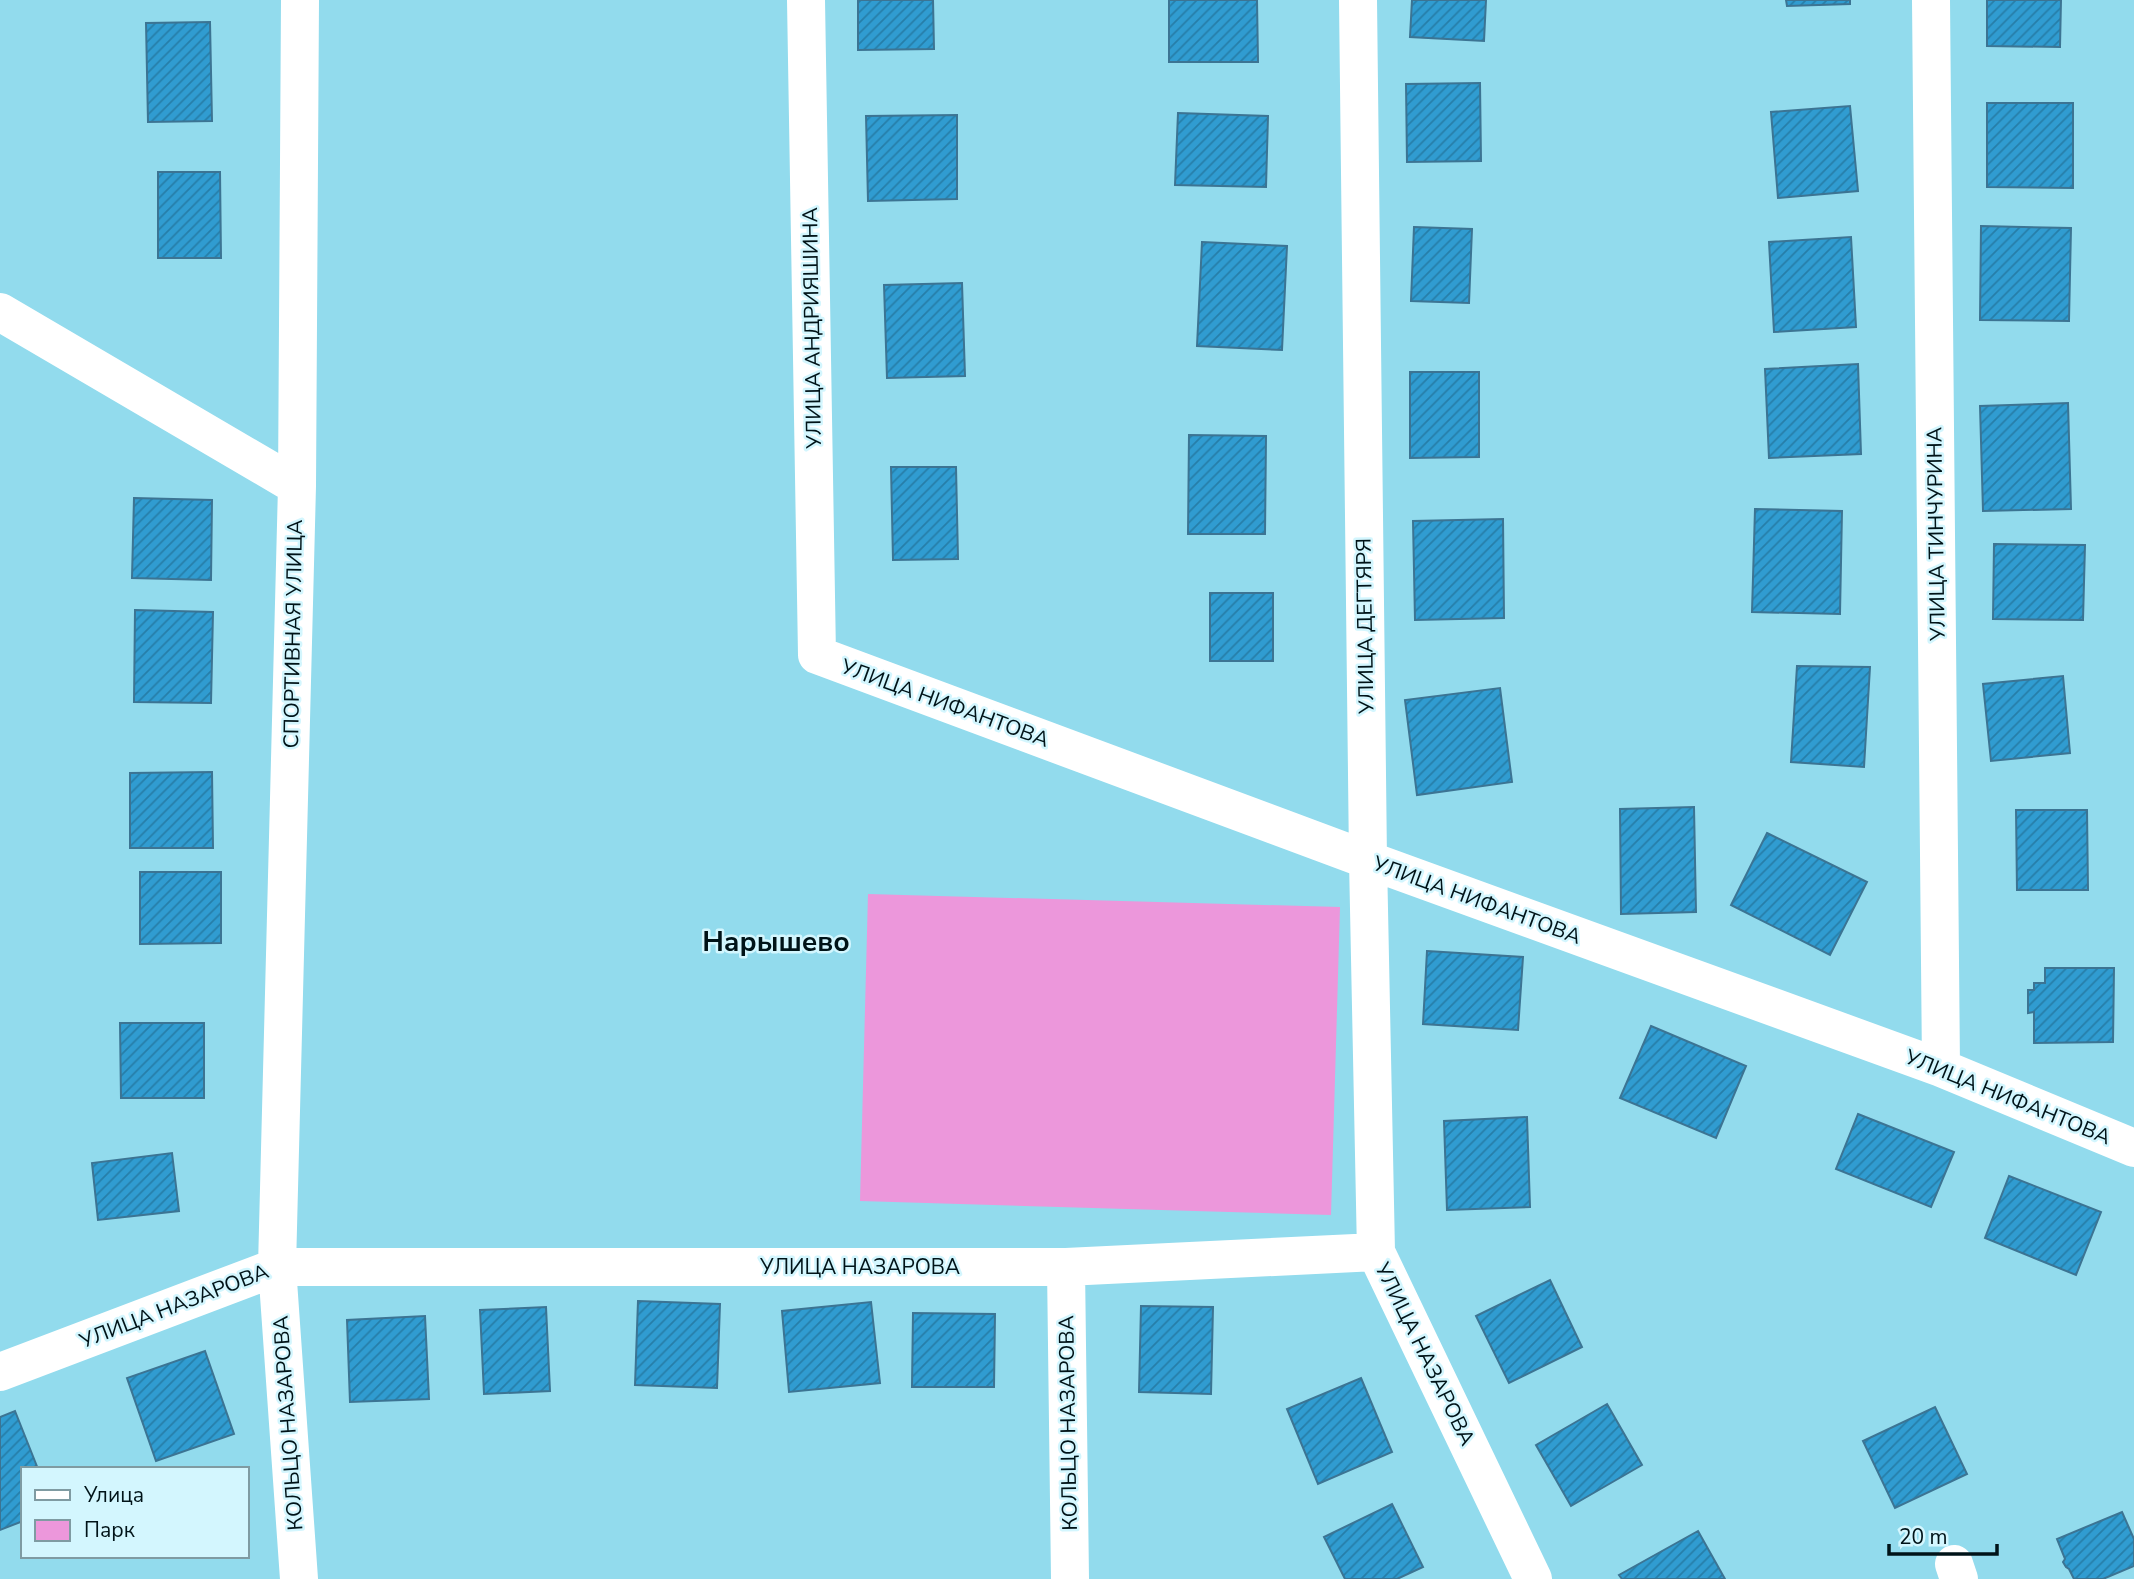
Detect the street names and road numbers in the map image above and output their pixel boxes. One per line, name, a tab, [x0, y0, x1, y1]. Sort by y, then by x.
street label: УЛИЦА АНДРИЯШИНА	[796, 207, 828, 450]
street label: УЛИЦА ТИНЧУРИНА	[1920, 427, 1952, 642]
street label: СПОРТИВНАЯ УЛИЦА	[277, 519, 309, 749]
street label: УЛИЦА ДЕГТЯРЯ	[1349, 538, 1381, 715]
street label: УЛИЦА НИФАНТОВА	[836, 652, 1053, 754]
street label: УЛИЦА НИФАНТОВА	[1368, 849, 1585, 951]
street label: УЛИЦА НИФАНТОВА	[1900, 1043, 2115, 1151]
street label: УЛИЦА НАЗАРОВА	[759, 1253, 960, 1281]
street label: УЛИЦА НАЗАРОВА	[75, 1257, 272, 1355]
street label: УЛИЦА НАЗАРОВА	[1368, 1257, 1481, 1450]
street label: КОЛЬЦО НАЗАРОВА	[267, 1315, 309, 1531]
street label: КОЛЬЦО НАЗАРОВА	[1052, 1315, 1084, 1531]

